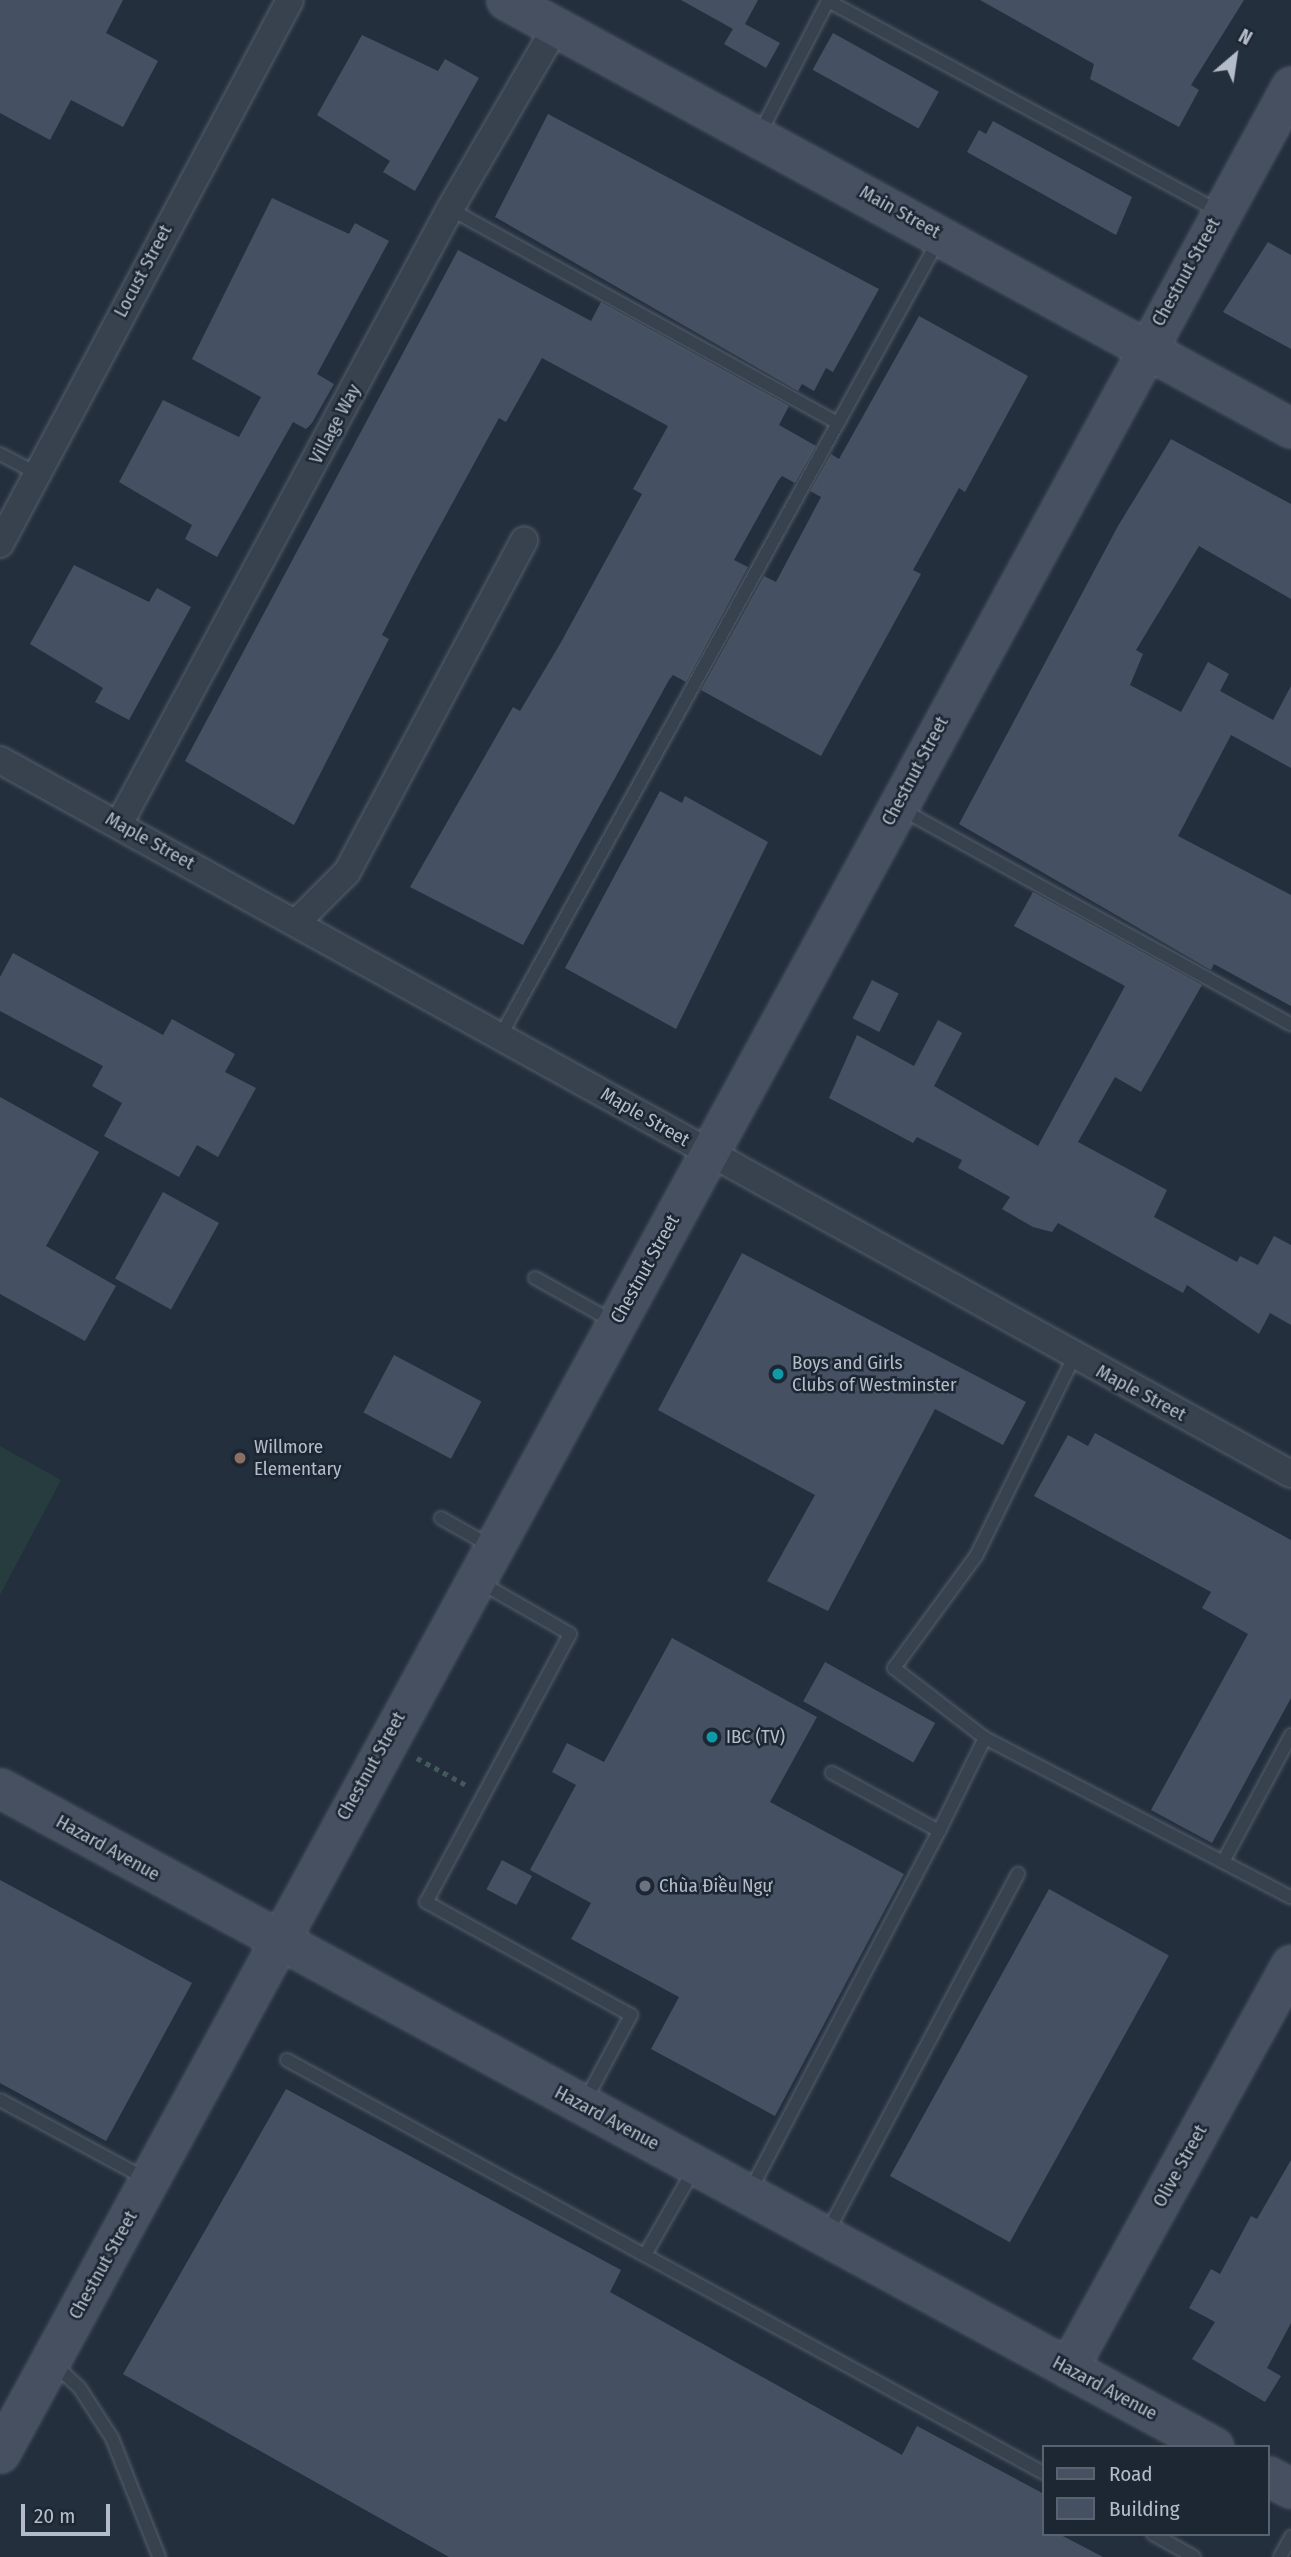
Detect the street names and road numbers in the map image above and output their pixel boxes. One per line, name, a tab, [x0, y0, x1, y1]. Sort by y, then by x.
street label: Main Street	[856, 181, 944, 243]
street label: Chestnut Street	[1147, 214, 1225, 330]
street label: Locust Street	[109, 221, 177, 321]
street label: Village Way	[304, 380, 366, 468]
street label: Chestnut Street	[877, 712, 953, 830]
street label: Maple Street	[101, 807, 199, 875]
street label: Maple Street	[597, 1083, 693, 1151]
street label: Chestnut Street	[606, 1211, 684, 1327]
street label: Maple Street	[1092, 1360, 1190, 1426]
street label: Chestnut Street	[332, 1708, 410, 1824]
street label: Hazard Avenue	[52, 1810, 164, 1886]
street label: Hazard Avenue	[551, 2081, 663, 2155]
street label: Olive Street	[1148, 2121, 1212, 2211]
street label: Chestnut Street	[64, 2207, 142, 2323]
street label: Hazard Avenue	[1049, 2351, 1161, 2425]

